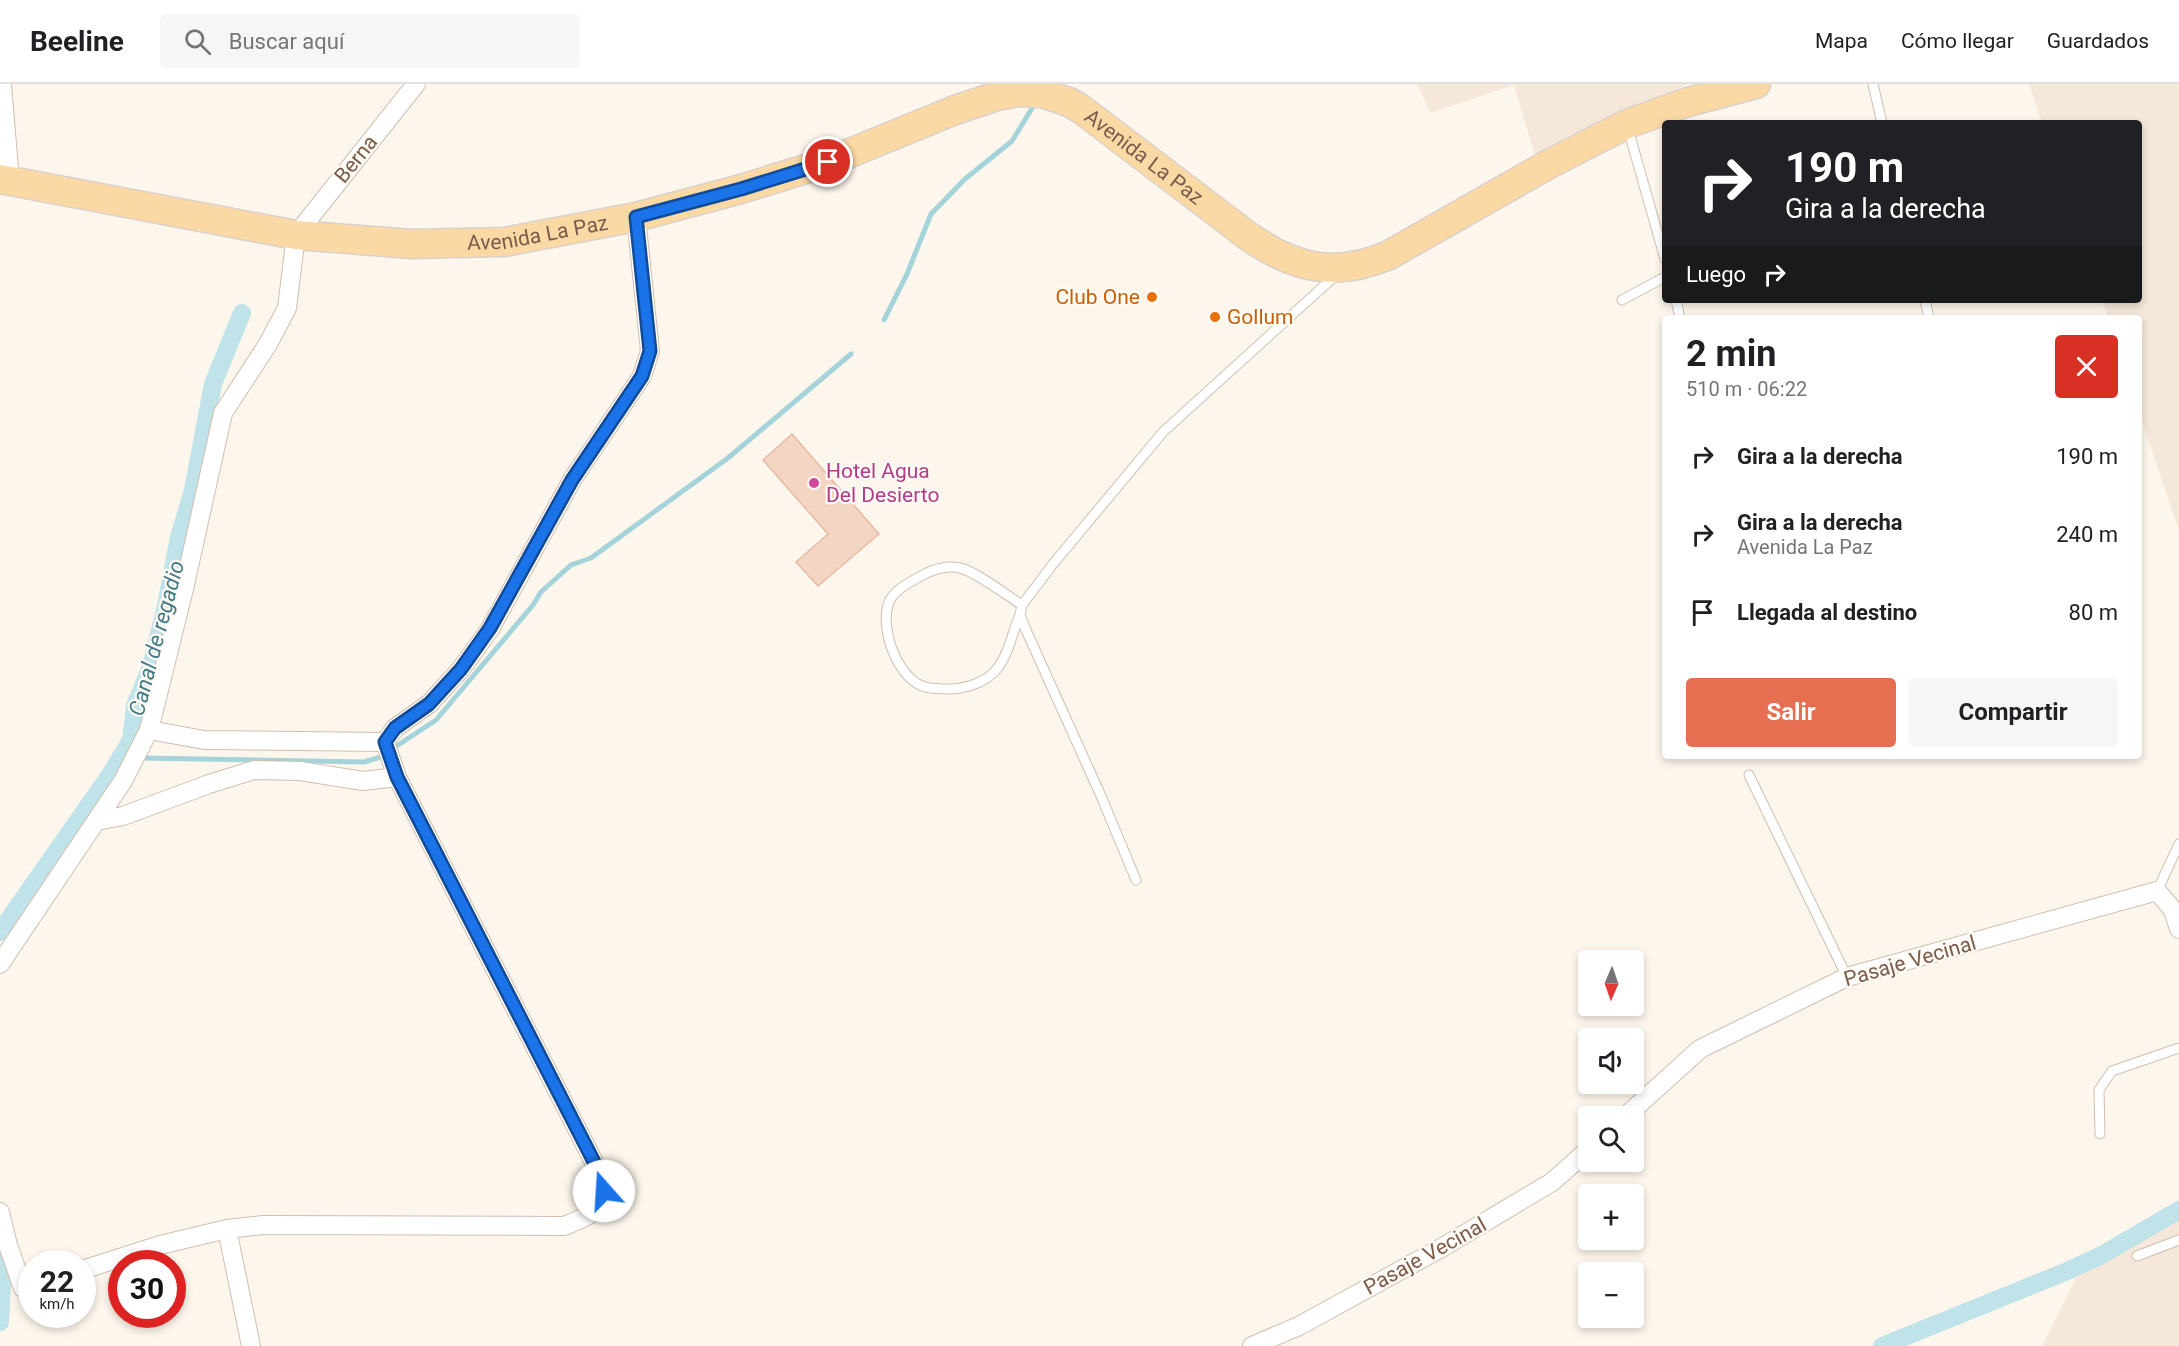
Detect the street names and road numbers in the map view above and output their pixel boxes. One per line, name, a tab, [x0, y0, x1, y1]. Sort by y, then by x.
street label: Avenida La Paz	[1080, 104, 1208, 210]
street label: Berna	[330, 130, 382, 188]
street label: Avenida La Paz	[467, 211, 610, 255]
street label: Pasaje Vecinal	[1841, 931, 1979, 991]
street label: Pasaje Vecinal	[1359, 1212, 1491, 1300]

